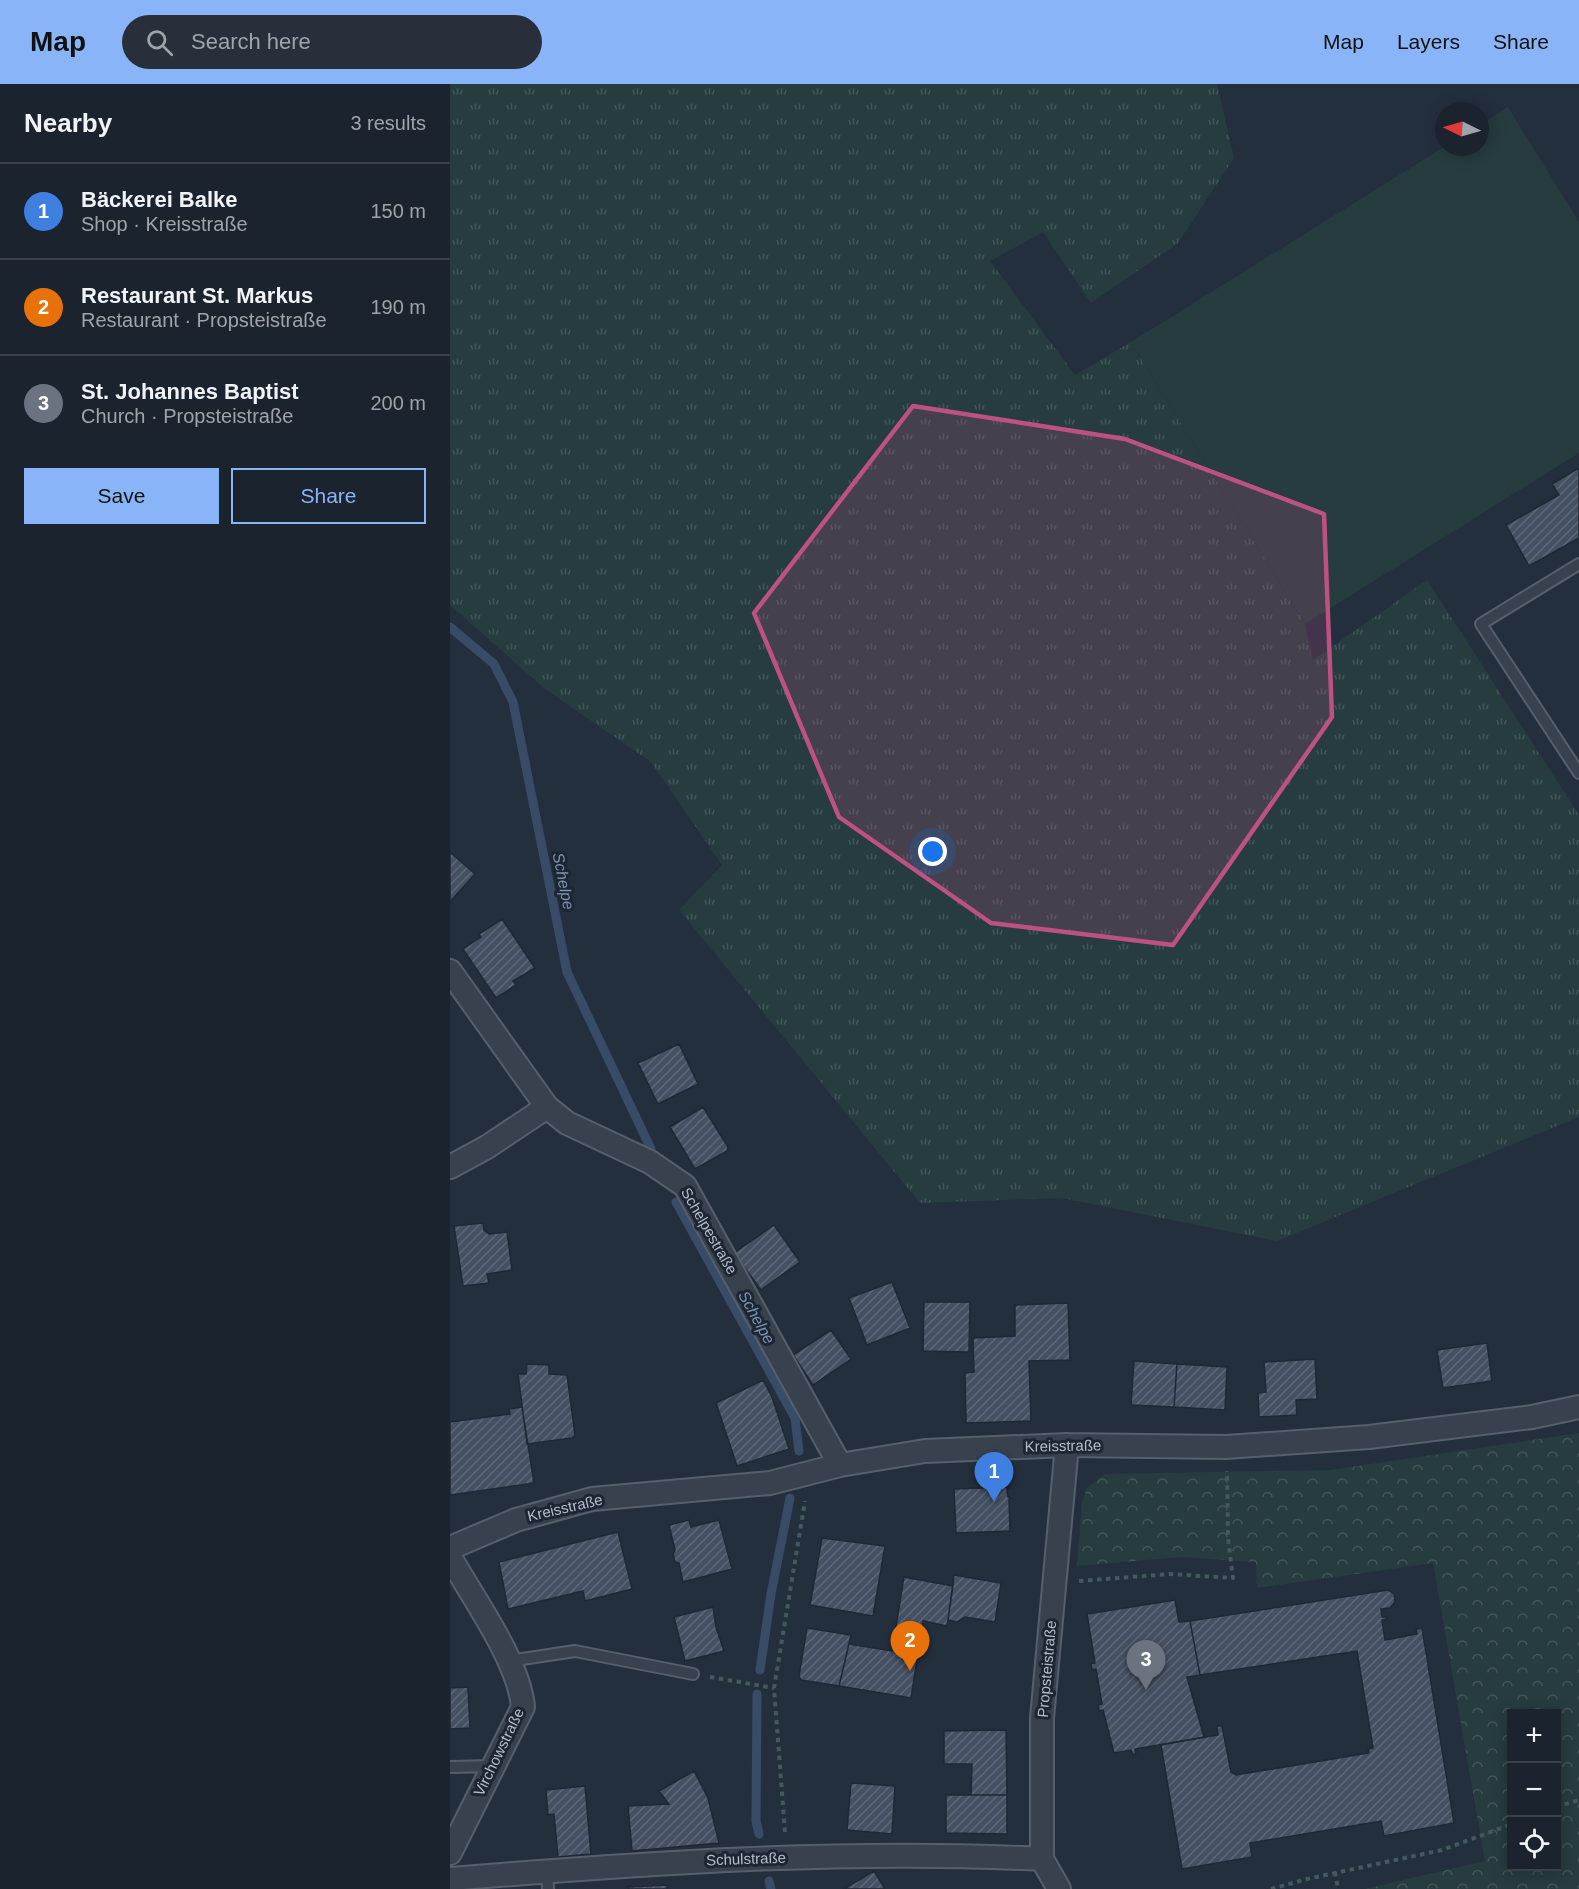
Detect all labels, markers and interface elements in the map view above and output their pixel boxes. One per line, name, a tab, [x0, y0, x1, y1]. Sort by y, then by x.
search box	[122, 15, 542, 69]
text: Map	[30, 26, 86, 57]
icon: search	[143, 26, 176, 59]
text: Search here	[191, 29, 311, 54]
text: Map	[1323, 30, 1364, 53]
text: Layers	[1397, 30, 1460, 53]
text: Share	[1493, 30, 1549, 53]
north arrow	[1435, 102, 1489, 156]
text: Nearby	[24, 108, 112, 138]
text: 3 results	[350, 112, 426, 134]
text: Bäckerei Balke	[81, 187, 238, 212]
text: 1	[38, 200, 49, 222]
text: 150 m	[370, 200, 426, 222]
text: Shop · Kreisstraße	[81, 213, 248, 235]
text: Restaurant St. Markus	[81, 283, 313, 308]
text: 2	[38, 296, 49, 318]
text: 190 m	[370, 296, 426, 318]
text: Restaurant · Propsteistraße	[81, 309, 327, 331]
text: St. Johannes Baptist	[81, 379, 299, 404]
text: 3	[38, 392, 49, 414]
text: 200 m	[370, 392, 426, 414]
text: Church · Propsteistraße	[81, 405, 293, 427]
button: Save	[24, 468, 219, 524]
button: Share	[231, 468, 426, 524]
your location	[918, 837, 947, 866]
water label: Schelpe	[550, 851, 577, 911]
street label: Schelpestraße	[678, 1185, 741, 1277]
water label: Schelpe	[735, 1288, 778, 1347]
street label: Kreisstraße	[1025, 1436, 1101, 1455]
pin: 1	[974, 1452, 1014, 1502]
street label: Kreisstraße	[526, 1491, 604, 1524]
street label: Propsteistraße	[1034, 1620, 1059, 1718]
pin: 2	[890, 1622, 930, 1671]
pin: 3	[1126, 1640, 1166, 1690]
street label: Virchowstraße	[470, 1705, 527, 1798]
map controls	[1507, 1709, 1561, 1871]
button: +	[1507, 1709, 1561, 1763]
button: −	[1507, 1763, 1561, 1817]
button: locate	[1507, 1817, 1561, 1871]
street label: Schulstraße	[706, 1849, 786, 1868]

